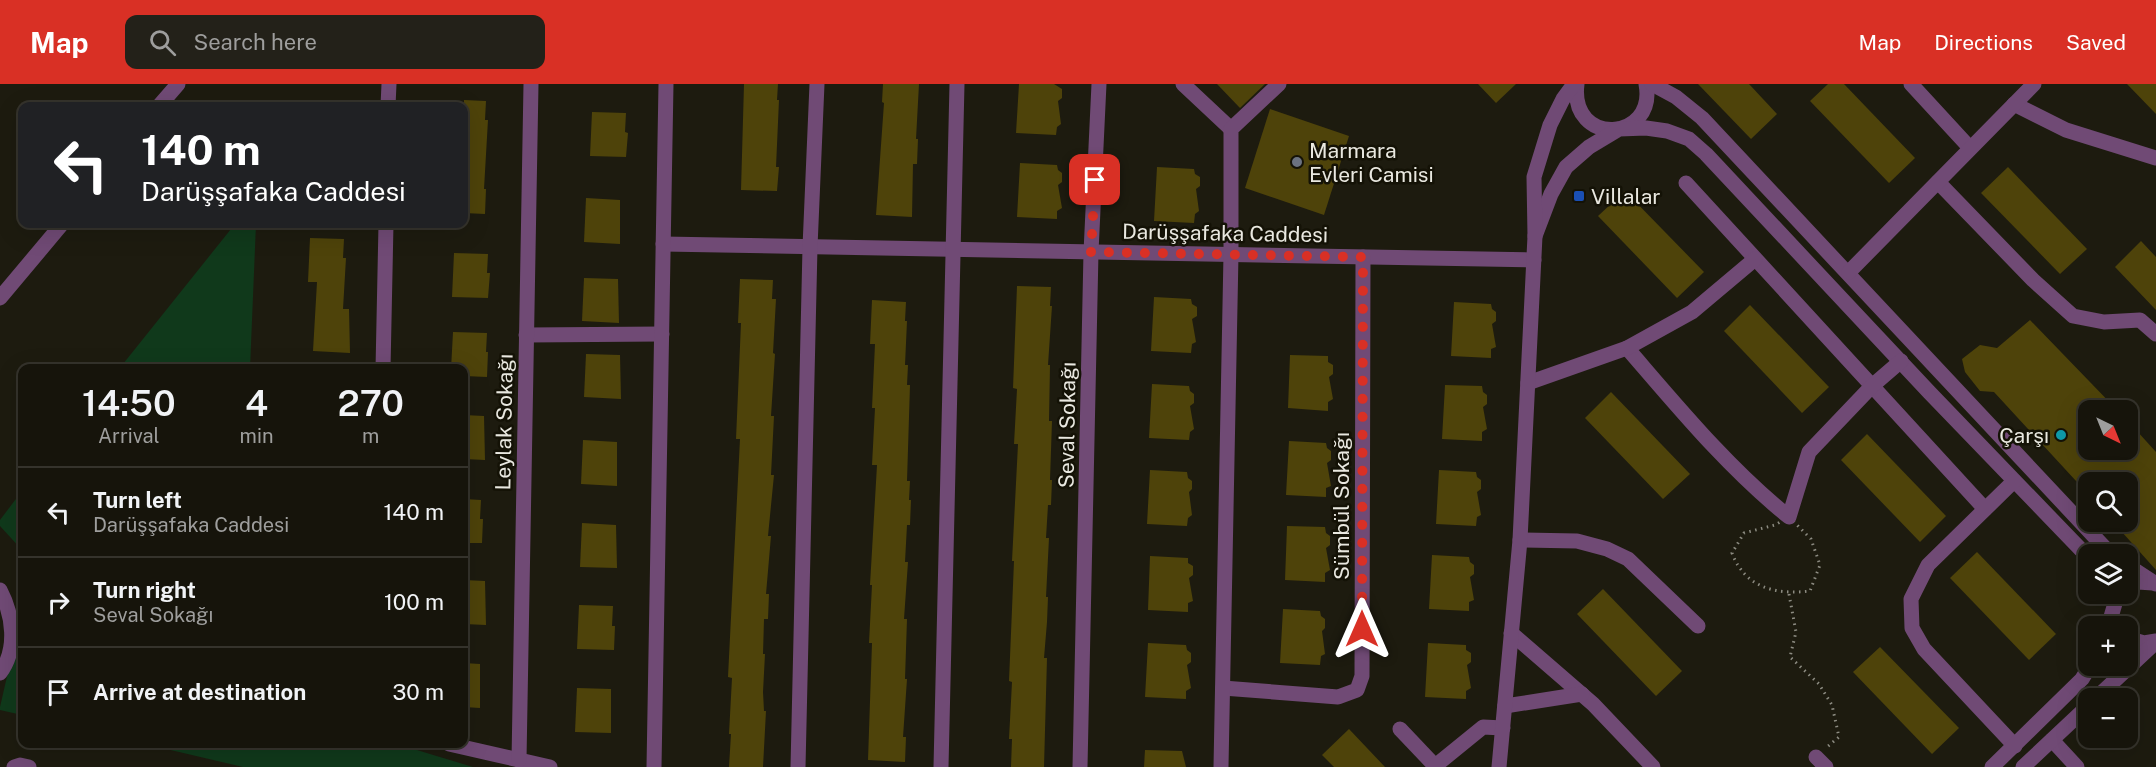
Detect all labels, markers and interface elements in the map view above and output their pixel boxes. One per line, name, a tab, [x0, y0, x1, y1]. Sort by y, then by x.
search box	[125, 15, 545, 69]
text: Map	[30, 26, 89, 59]
icon: search	[146, 26, 179, 59]
text: Search here	[194, 29, 317, 55]
text: Map	[1859, 30, 1901, 55]
text: Directions	[1934, 30, 2033, 55]
text: Saved	[2066, 30, 2126, 55]
text: 140 m	[141, 125, 261, 174]
icon: left	[42, 126, 120, 204]
place label: Marmara Evleri Camisi	[1309, 138, 1434, 187]
pin	[1069, 154, 1120, 205]
marker: Marmara Evleri Camisi	[1290, 155, 1304, 169]
icon: arrive	[1078, 163, 1111, 196]
text: Darüşşafaka Caddesi	[141, 175, 406, 207]
place label: Villalar	[1591, 184, 1660, 209]
marker: Villalar	[1572, 189, 1586, 203]
street label: Darüşşafaka Caddesi	[1122, 219, 1328, 247]
street label: Leylak Sokağı	[490, 353, 518, 491]
street label: Seval Sokağı	[1053, 362, 1081, 488]
text: 14:50	[82, 382, 176, 424]
text: 4	[245, 382, 268, 424]
text: 270	[337, 382, 404, 424]
north arrow	[2078, 400, 2138, 460]
map controls	[2078, 400, 2138, 748]
place label: Çarşı	[1999, 423, 2049, 448]
text: Arrival	[98, 424, 160, 448]
text: min	[240, 424, 274, 448]
text: m	[362, 424, 379, 448]
marker: Çarşı	[2054, 428, 2068, 442]
street label: Sümbül Sokağı	[1329, 432, 1354, 580]
button: search	[2078, 472, 2138, 532]
text: Turn left	[93, 487, 182, 513]
icon: left	[42, 496, 75, 529]
text: 140 m	[383, 499, 444, 525]
text: Darüşşafaka Caddesi	[93, 513, 289, 537]
button: layers	[2078, 544, 2138, 604]
text: Turn right	[93, 577, 196, 603]
icon: right	[42, 586, 75, 619]
text: 100 m	[384, 589, 444, 615]
position arrow	[1330, 597, 1394, 661]
text: Seval Sokağı	[93, 603, 213, 627]
button: +	[2078, 616, 2138, 676]
icon: arrive	[42, 676, 75, 709]
text: Arrive at destination	[93, 679, 306, 705]
text: 30 m	[392, 679, 444, 705]
button: −	[2078, 688, 2138, 748]

